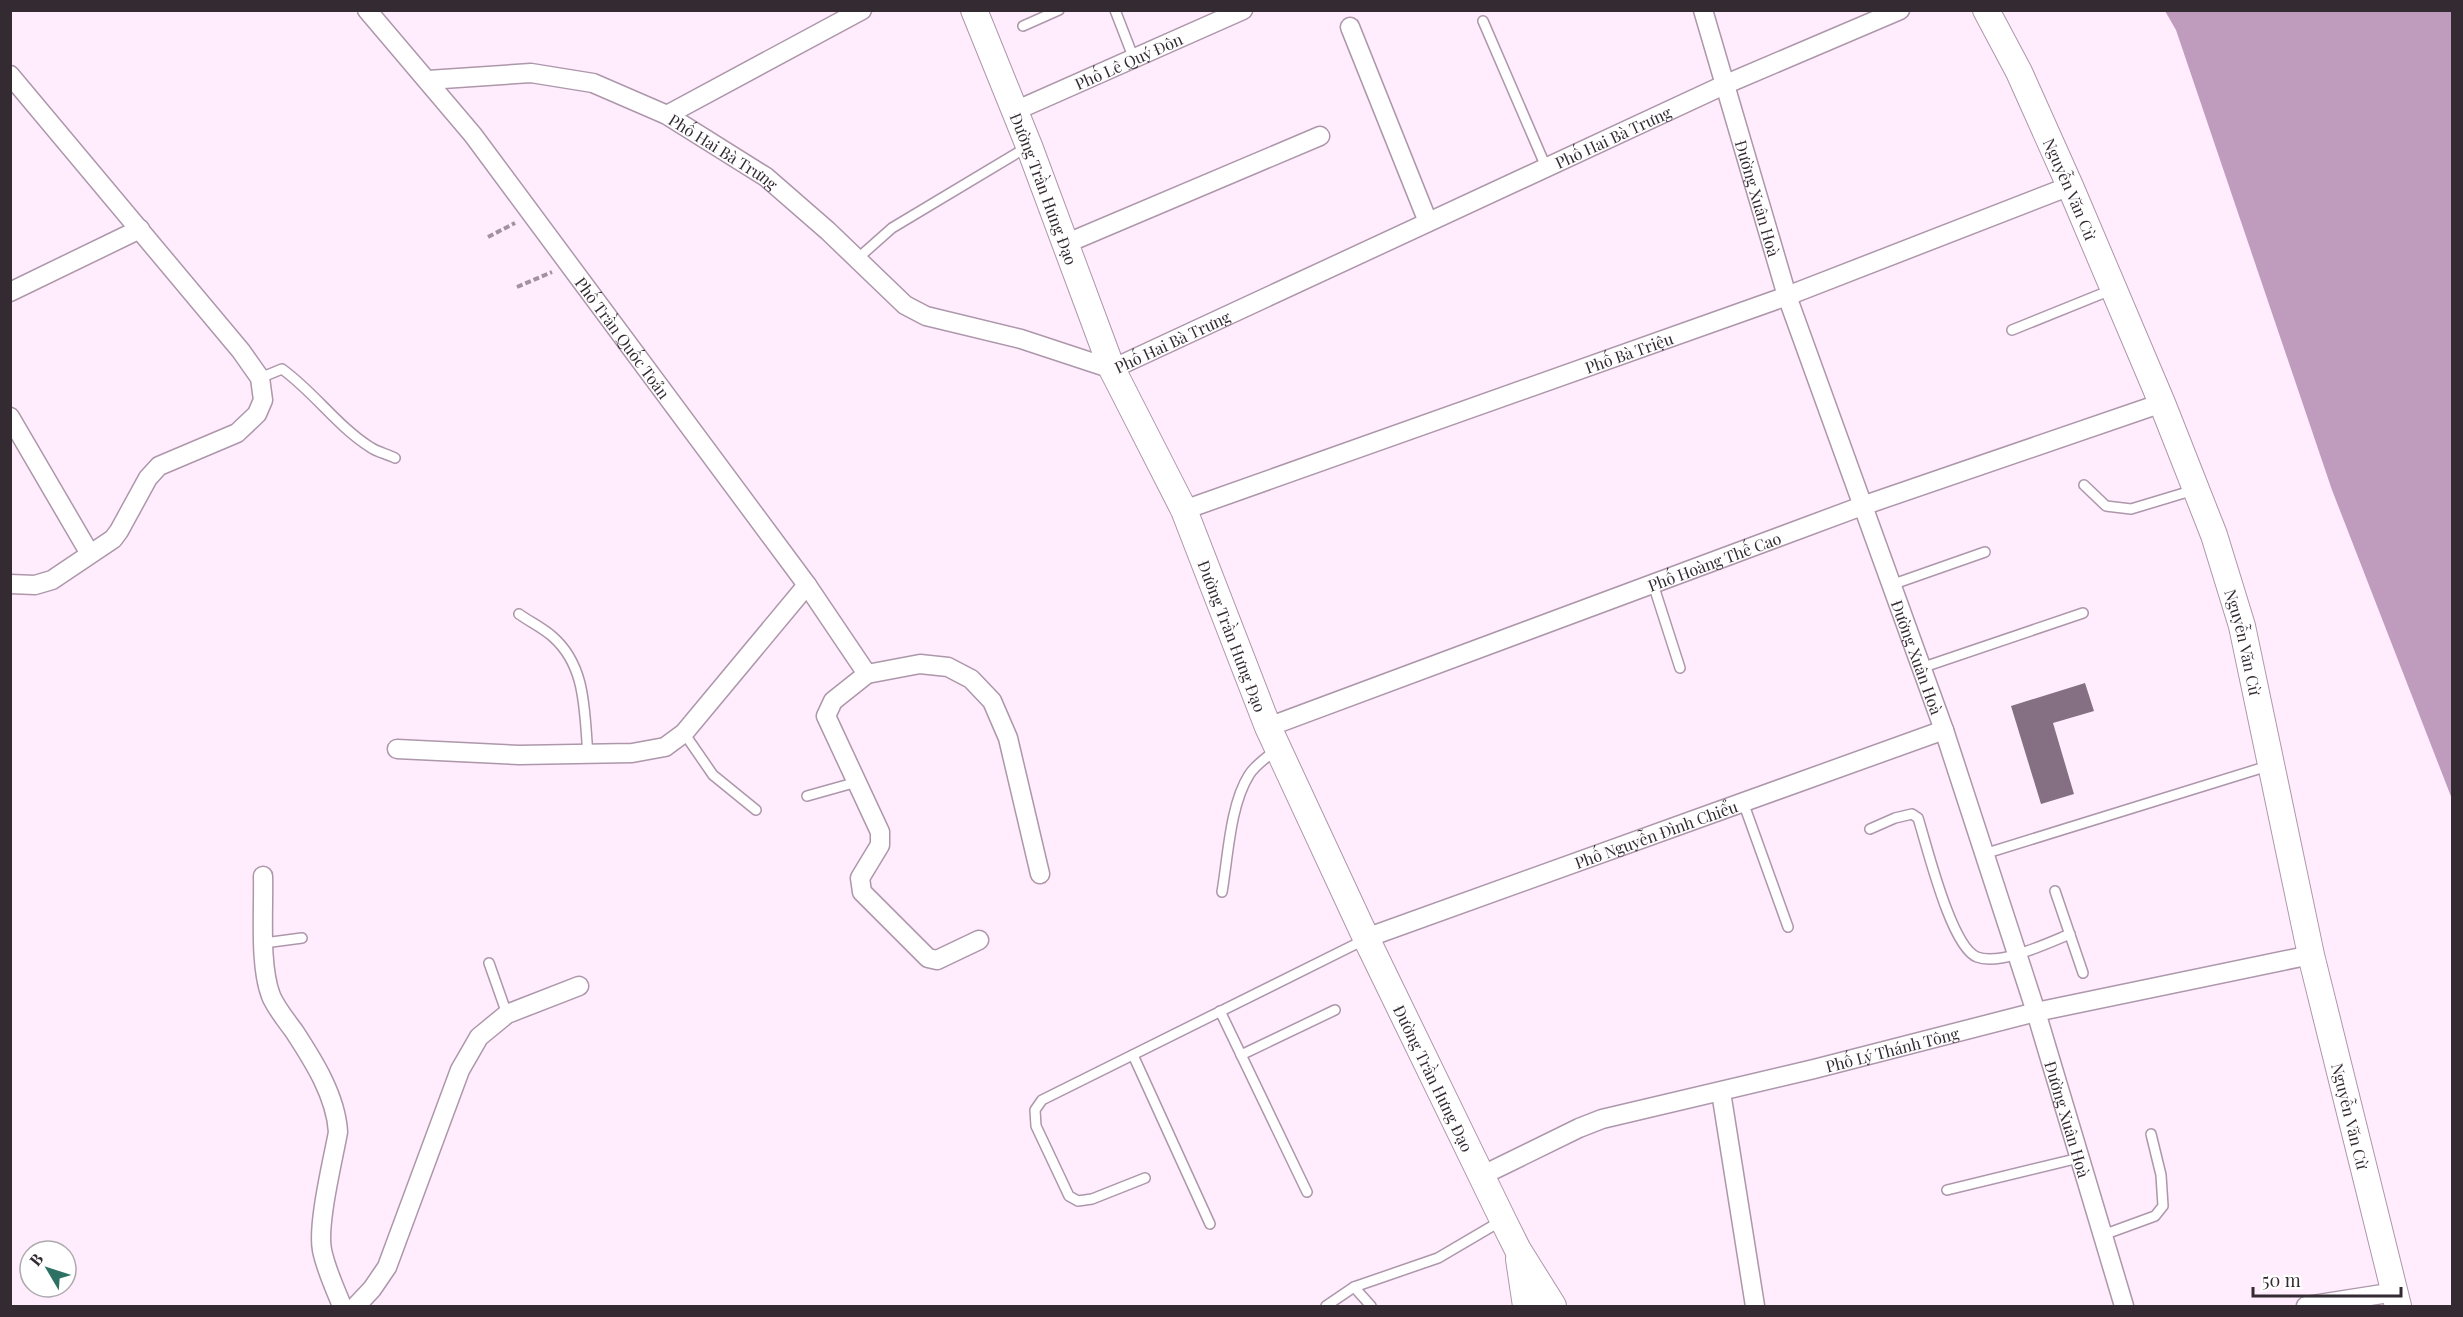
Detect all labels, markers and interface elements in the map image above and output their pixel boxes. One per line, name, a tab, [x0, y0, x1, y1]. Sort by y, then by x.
street label: Phố Lê Quý Đôn	[1071, 28, 1186, 94]
street label: Phố Hai Bà Trưng	[1552, 100, 1675, 173]
street label: Phố Hai Bà Trưng	[665, 108, 783, 194]
street label: Đường Trần Hưng Đạo	[1006, 109, 1083, 268]
street label: Nguyễn Văn Cừ	[2039, 135, 2102, 244]
street label: Đường Xuân Hoà	[1731, 137, 1785, 259]
street label: Phố Trần Quốc Toản	[571, 272, 676, 403]
street label: Phố Hai Bà Trưng	[1111, 305, 1234, 377]
street label: Phố Bà Triệu	[1582, 327, 1676, 377]
street label: Phố Hoàng Thế Cao	[1645, 527, 1784, 595]
street label: Đường Trần Hưng Đạo	[1194, 557, 1272, 715]
street label: Nguyễn Văn Cừ	[2221, 586, 2267, 698]
street label: Đường Xuân Hoà	[1887, 597, 1948, 717]
street label: Phố Nguyễn Đình Chiểu	[1571, 795, 1740, 873]
street label: Đường Trần Hưng Đạo	[1389, 1001, 1479, 1155]
street label: Phố Lý Thánh Tông	[1823, 1022, 1961, 1076]
street label: Đường Xuân Hoà	[2041, 1058, 2095, 1180]
street label: Nguyễn Văn Cừ	[2328, 1061, 2374, 1172]
north arrow	[18, 1239, 78, 1299]
text: B	[24, 1248, 48, 1270]
scale bar	[2253, 1260, 2402, 1298]
text: 50 m	[2262, 1268, 2301, 1292]

